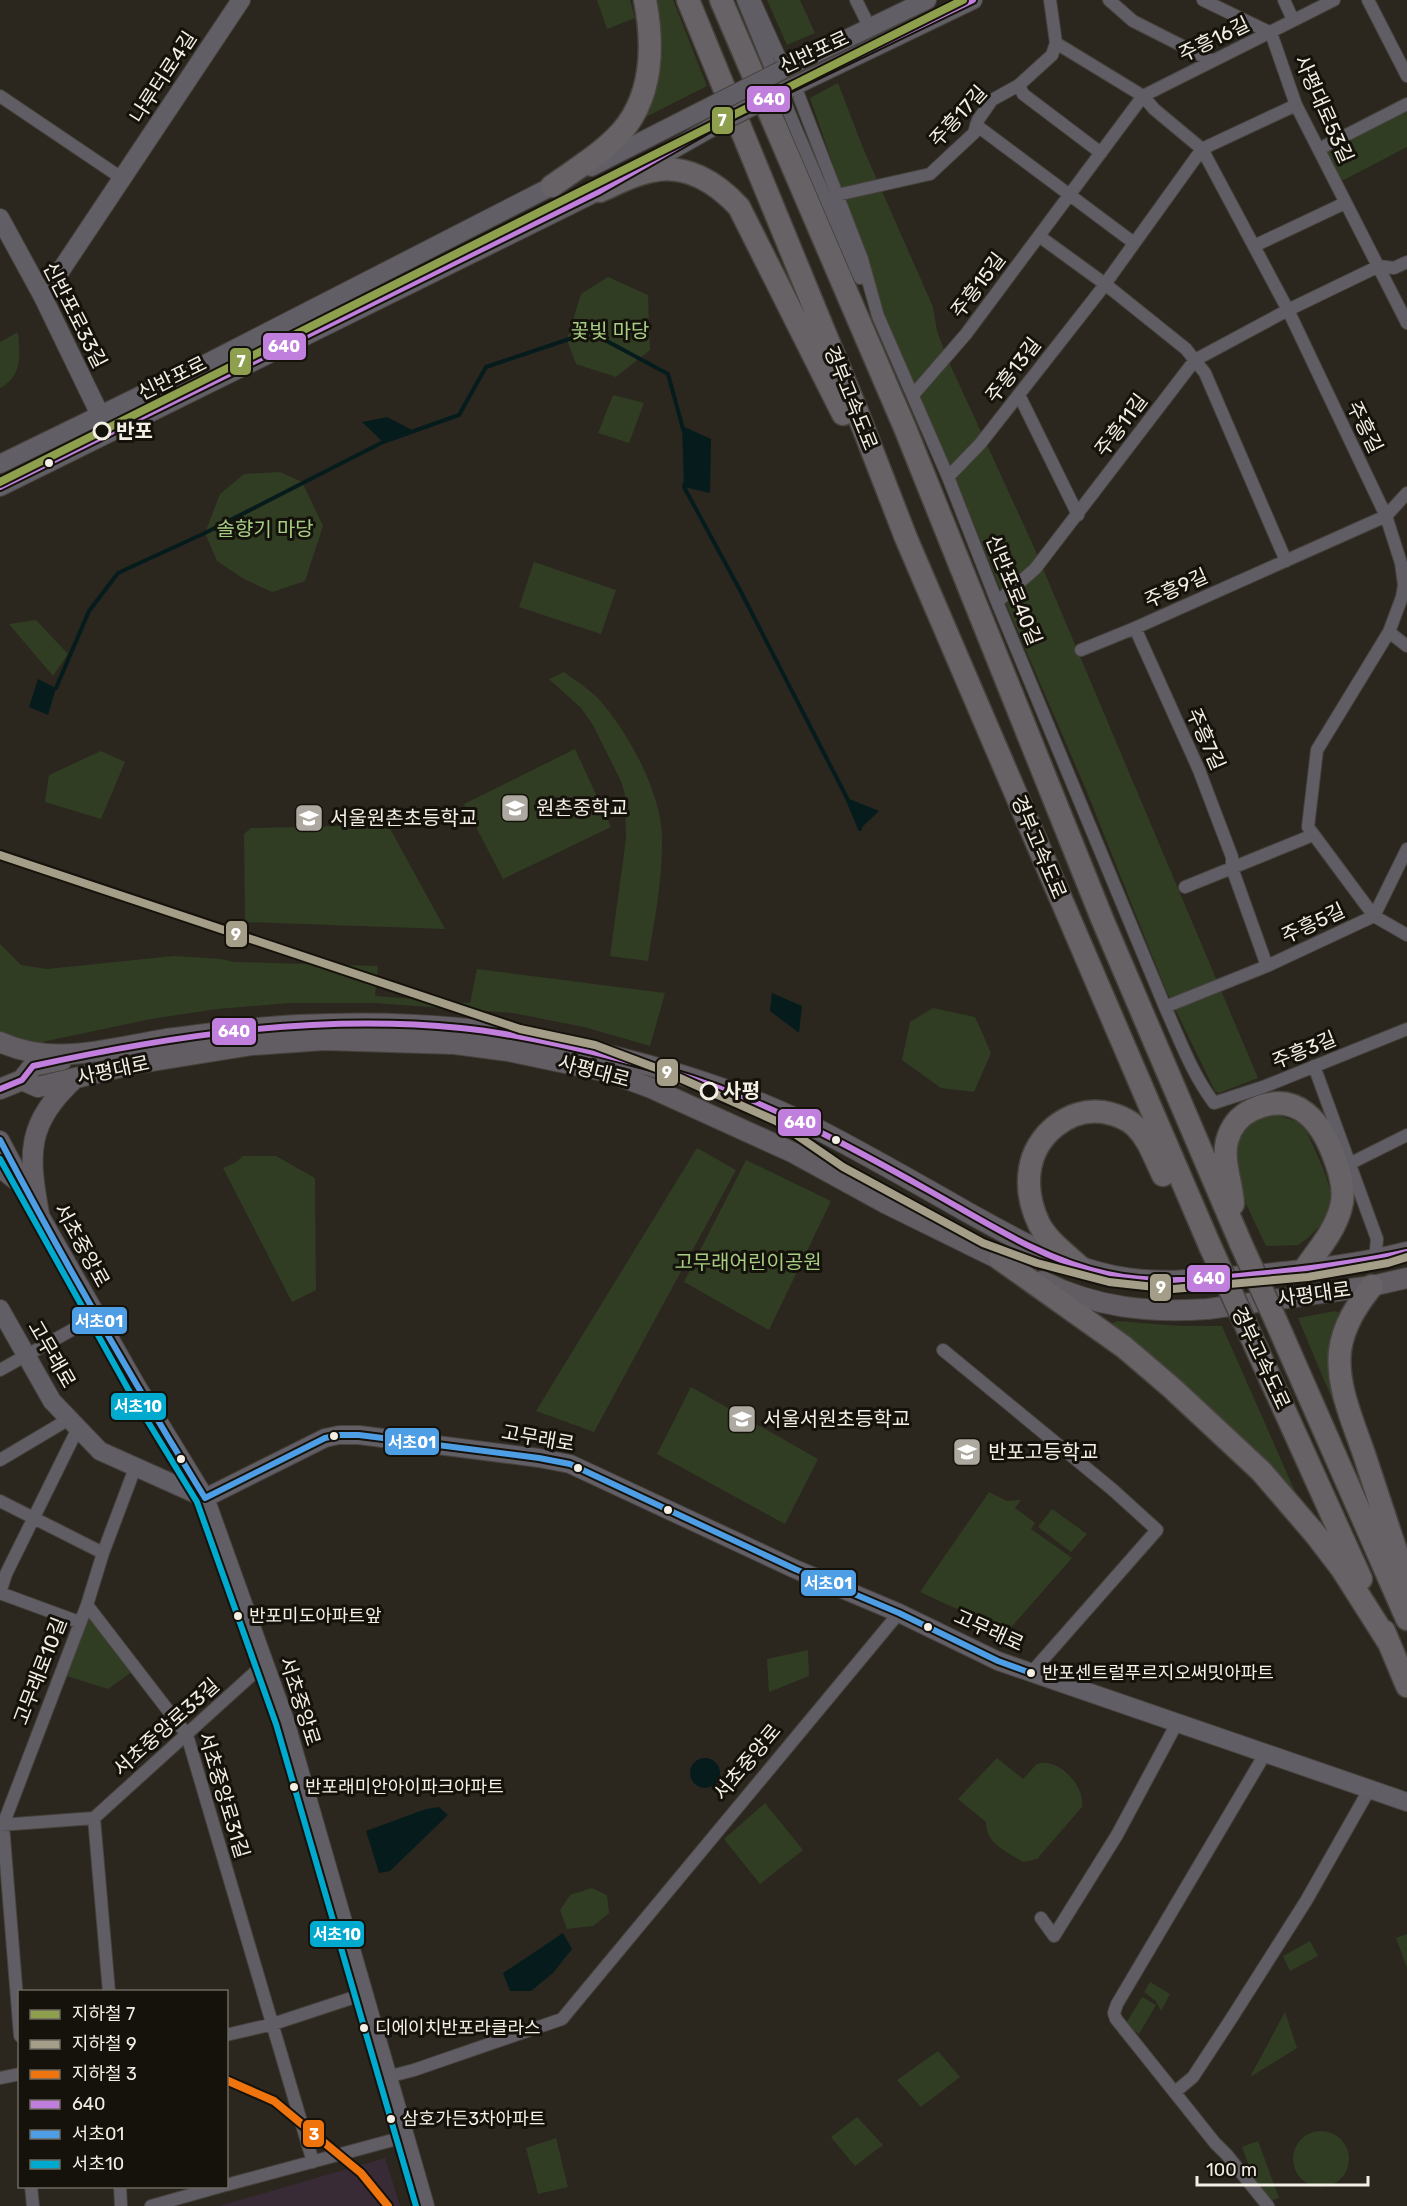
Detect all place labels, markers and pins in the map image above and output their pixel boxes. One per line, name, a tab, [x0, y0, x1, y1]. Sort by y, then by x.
place label: 반포	[116, 419, 153, 443]
marker: 반포	[93, 422, 111, 440]
unlabelled marker	[43, 457, 55, 469]
school or university icon: 원촌중학교	[499, 792, 531, 824]
place label: 원촌중학교	[536, 796, 628, 820]
school or university icon: 서울원촌초등학교	[293, 802, 325, 834]
place label: 서울원촌초등학교	[330, 806, 477, 830]
place label: 사평	[723, 1079, 760, 1103]
marker: 사평	[700, 1082, 718, 1100]
unlabelled marker	[830, 1134, 842, 1146]
school or university icon: 서울서원초등학교	[726, 1403, 758, 1435]
place label: 서울서원초등학교	[763, 1407, 910, 1431]
unlabelled marker	[328, 1430, 340, 1442]
school or university icon: 반포고등학교	[951, 1436, 983, 1468]
place label: 반포고등학교	[988, 1440, 1098, 1464]
unlabelled marker	[175, 1453, 187, 1465]
unlabelled marker	[572, 1462, 584, 1474]
unlabelled marker	[662, 1504, 674, 1516]
place label: 반포미도아파트앞	[249, 1605, 381, 1627]
marker: 반포미도아파트앞	[232, 1610, 244, 1622]
unlabelled marker	[922, 1621, 934, 1633]
place label: 반포센트럴푸르지오써밋아파트	[1042, 1662, 1274, 1684]
marker: 반포센트럴푸르지오써밋아파트	[1025, 1667, 1037, 1679]
place label: 반포래미안아이파크아파트	[305, 1776, 504, 1798]
marker: 반포래미안아이파크아파트	[288, 1781, 300, 1793]
place label: 디에이치반포라클라스	[375, 2017, 541, 2039]
marker: 디에이치반포라클라스	[358, 2022, 370, 2034]
place label: 삼호가든3차아파트	[402, 2108, 545, 2130]
marker: 삼호가든3차아파트	[385, 2113, 397, 2125]

